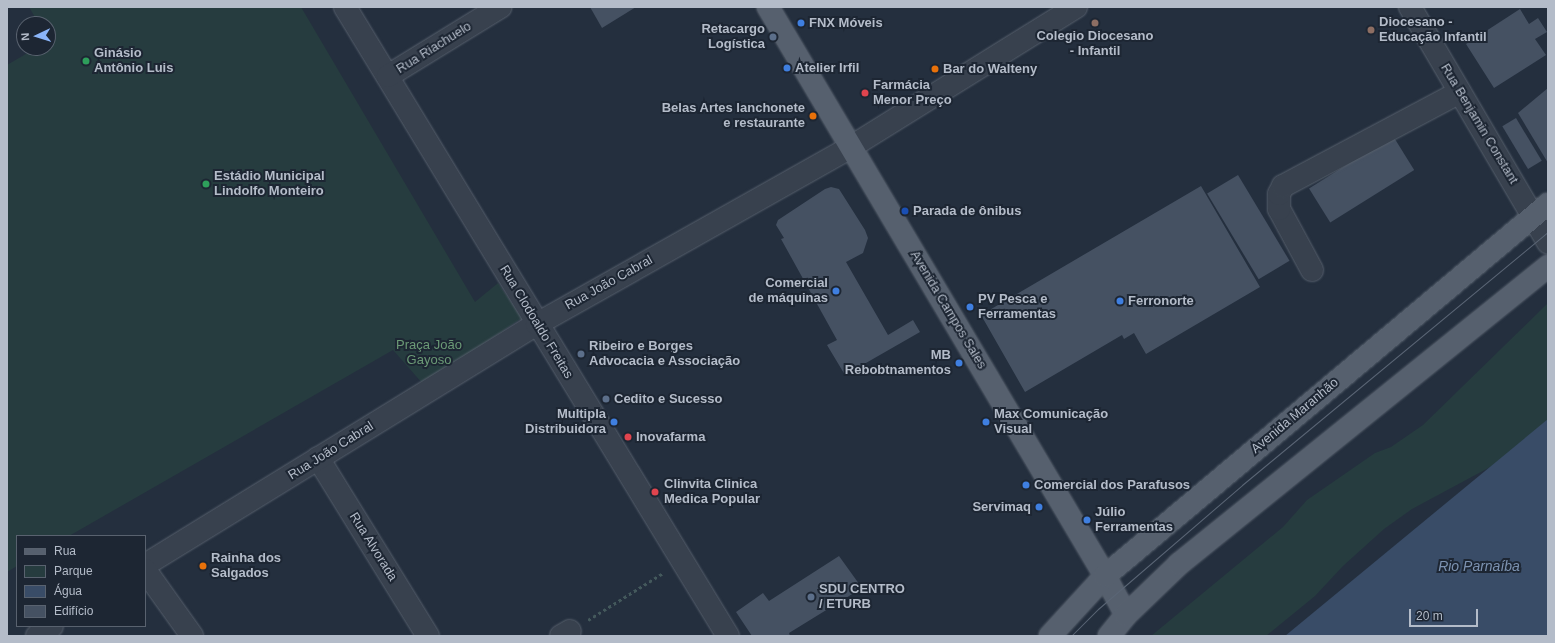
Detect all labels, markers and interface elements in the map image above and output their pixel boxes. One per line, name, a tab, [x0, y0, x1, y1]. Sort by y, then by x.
place label: FNX Móveis	[809, 15, 883, 31]
place label: Diocesano - Educação Infantil	[1379, 15, 1487, 46]
north arrow	[16, 16, 56, 56]
marker: FNX Móveis	[796, 18, 806, 28]
marker: Colegio Diocesano - Infantil	[1090, 18, 1100, 28]
street label: Rua Riachuelo	[394, 19, 474, 77]
place label: Retacargo Logística	[701, 22, 765, 53]
marker: Diocesano - Educação Infantil	[1366, 25, 1376, 35]
place label: Colegio Diocesano - Infantil	[1036, 29, 1154, 60]
text: N	[19, 32, 31, 41]
marker: Retacargo Logística	[768, 32, 778, 42]
place label: Ginásio Antônio Luis	[94, 46, 173, 77]
marker: Ginásio Antônio Luis	[81, 56, 91, 66]
place label: Atelier Irfil	[795, 60, 859, 76]
place label: Bar do Walteny	[943, 61, 1037, 77]
street label: Rua Benjamin Constant	[1437, 61, 1521, 187]
marker: Atelier Irfil	[782, 63, 792, 73]
marker: Bar do Walteny	[930, 64, 940, 74]
place label: Farmácia Menor Preço	[873, 78, 952, 109]
marker: Farmácia Menor Preço	[860, 88, 870, 98]
place label: Belas Artes lanchonete e restaurante	[661, 101, 805, 132]
marker: Belas Artes lanchonete e restaurante	[808, 111, 818, 121]
place label: Estádio Municipal Lindolfo Monteiro	[214, 169, 325, 200]
marker: Estádio Municipal Lindolfo Monteiro	[201, 179, 211, 189]
place label: Parada de ônibus	[913, 203, 1021, 219]
marker: Parada de ônibus	[900, 206, 910, 216]
street label: Avenida Campos Sales	[907, 248, 989, 372]
street label: Rua João Cabral	[563, 253, 655, 313]
street label: Rua Clodoaldo Freitas	[496, 263, 576, 381]
place label: Comercial de máquinas	[749, 276, 828, 307]
marker: Comercial de máquinas	[831, 286, 841, 296]
place label: PV Pesca e Ferramentas	[978, 292, 1056, 323]
place label: Ferronorte	[1128, 293, 1194, 309]
marker: Ferronorte	[1115, 296, 1125, 306]
marker: PV Pesca e Ferramentas	[965, 302, 975, 312]
park label: Praça João Gayoso	[396, 338, 462, 369]
place label: Ribeiro e Borges Advocacia e Associação	[589, 339, 741, 370]
place label: MB Rebobtnamentos	[845, 348, 951, 379]
marker: Ribeiro e Borges Advocacia e Associação	[576, 349, 586, 359]
marker: MB Rebobtnamentos	[954, 358, 964, 368]
street label: Avenida Maranhão	[1248, 375, 1342, 457]
place label: Cedito e Sucesso	[614, 391, 722, 407]
marker: Cedito e Sucesso	[601, 394, 611, 404]
place label: Multipla Distribuidora	[525, 407, 606, 438]
place label: Max Comunicação Visual	[994, 407, 1108, 438]
marker: Multipla Distribuidora	[609, 417, 619, 427]
marker: Max Comunicação Visual	[981, 417, 991, 427]
street label: Rua João Cabral	[286, 419, 376, 483]
place label: Inovafarma	[636, 429, 705, 445]
marker: Inovafarma	[623, 432, 633, 442]
place label: Clinvita Clinica Medica Popular	[664, 477, 760, 508]
place label: Comercial dos Parafusos	[1034, 477, 1190, 493]
marker: Comercial dos Parafusos	[1021, 480, 1031, 490]
marker: Clinvita Clinica Medica Popular	[649, 486, 661, 498]
place label: Servimaq	[972, 499, 1031, 515]
marker: Servimaq	[1034, 502, 1044, 512]
place label: Júlio Ferramentas	[1095, 505, 1173, 536]
street label: Rua Alvorada	[346, 509, 400, 585]
marker: Júlio Ferramentas	[1082, 515, 1092, 525]
legend	[16, 535, 146, 627]
text: Rua	[54, 544, 76, 558]
place label: Rainha dos Salgados	[211, 551, 281, 582]
water label: Rio Parnaíba	[1438, 558, 1520, 574]
marker: Rainha dos Salgados	[198, 561, 208, 571]
text: Parque	[54, 564, 93, 578]
place label: SDU CENTRO / ETURB	[819, 582, 905, 613]
text: Água	[54, 584, 82, 598]
marker: SDU CENTRO / ETURB	[806, 592, 816, 602]
scale bar	[1411, 601, 1480, 627]
text: Edifício	[54, 604, 93, 618]
text: 20 m	[1416, 609, 1443, 623]

